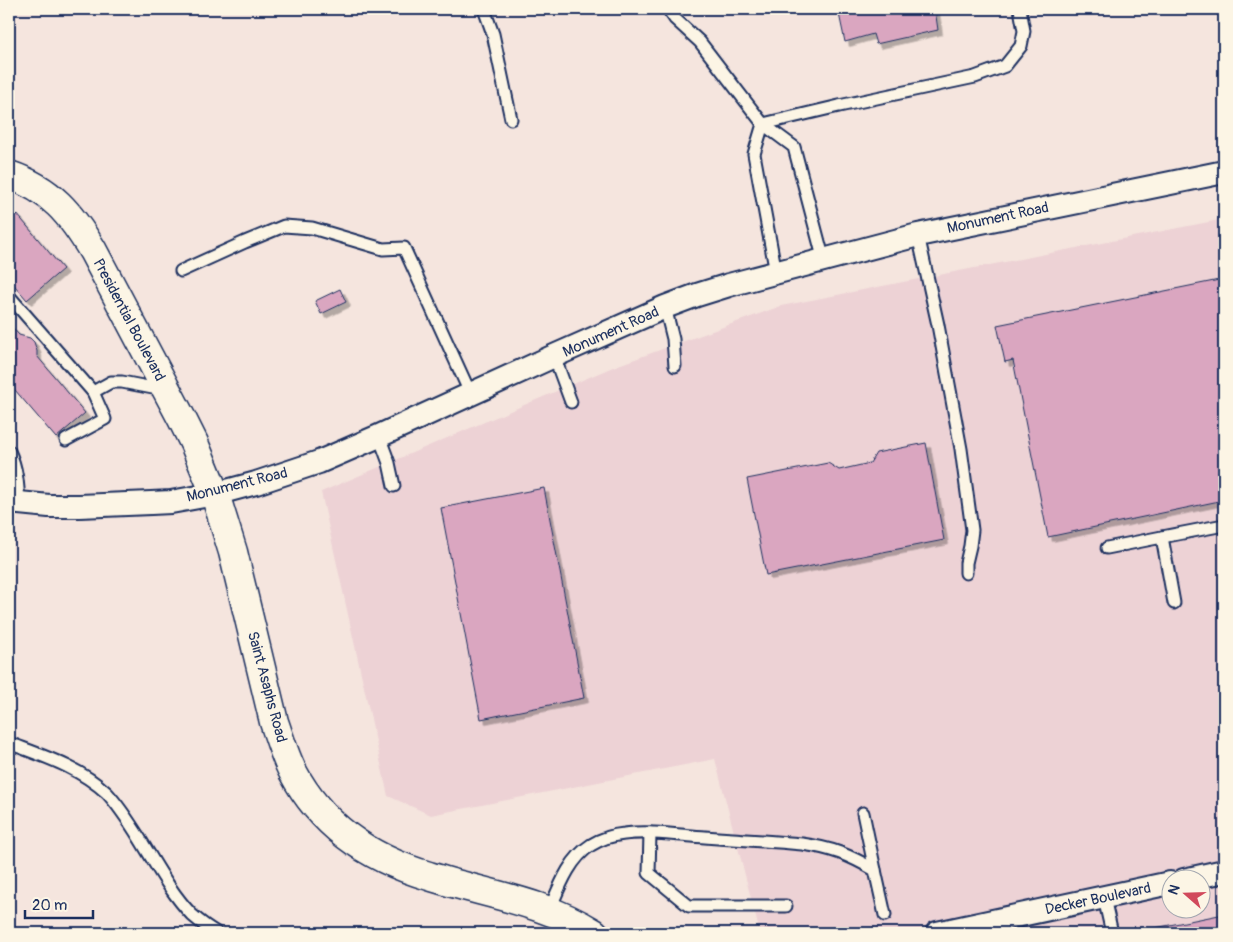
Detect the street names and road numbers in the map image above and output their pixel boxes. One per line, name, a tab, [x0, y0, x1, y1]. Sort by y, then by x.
street label: Monument Road	[945, 198, 1051, 238]
street label: Presidential Boulevard	[89, 255, 169, 385]
street label: Monument Road	[560, 302, 662, 362]
street label: Monument Road	[185, 463, 289, 507]
street label: Saint Asaphs Road	[243, 629, 291, 745]
street label: Decker Boulevard	[1043, 878, 1153, 920]

